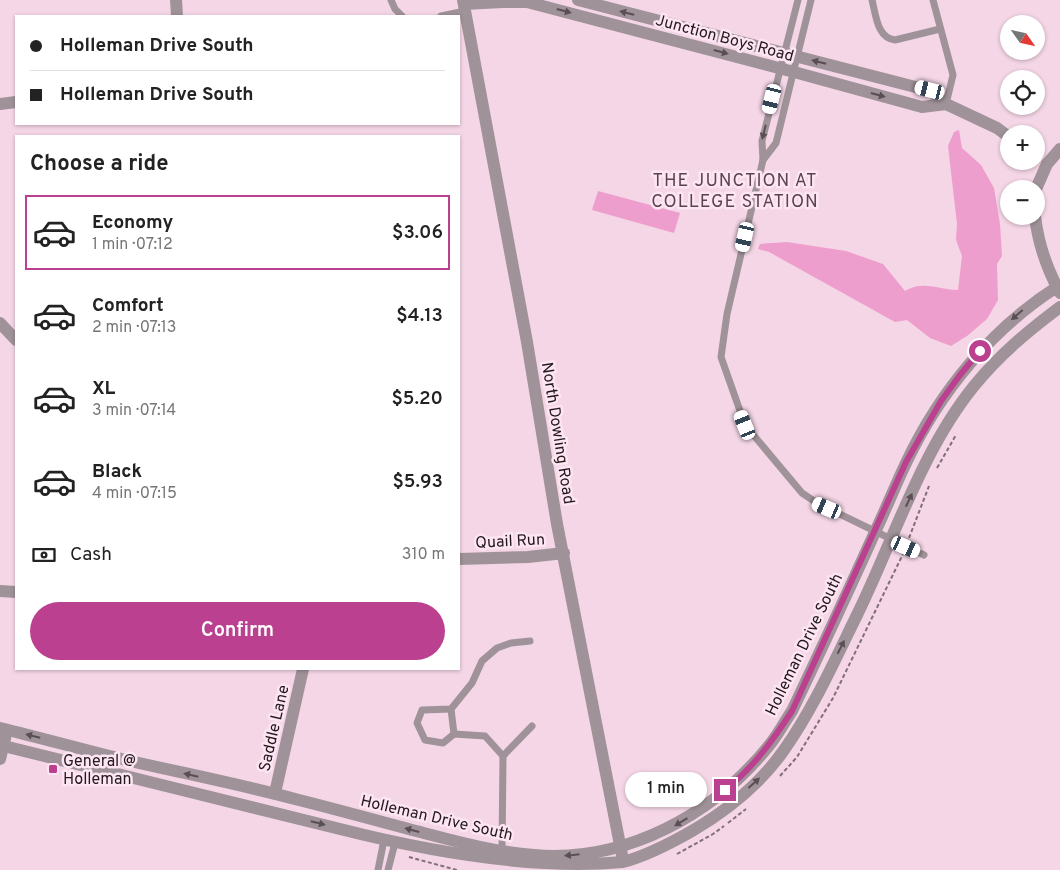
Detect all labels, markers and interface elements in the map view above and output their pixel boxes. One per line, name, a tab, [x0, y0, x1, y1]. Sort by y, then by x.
one-way arrow	[556, 7, 571, 15]
one-way arrow	[620, 9, 635, 17]
street label: Junction Boys Road	[653, 11, 796, 67]
north arrow	[1000, 15, 1045, 60]
map controls	[1000, 15, 1045, 225]
text: Holleman Drive South	[60, 34, 254, 58]
one-way arrow	[714, 49, 729, 57]
one-way arrow	[811, 58, 826, 66]
button: locate	[1000, 70, 1045, 115]
car	[913, 79, 946, 101]
text: Holleman Drive South	[60, 83, 254, 107]
car	[761, 83, 782, 115]
one-way arrow	[870, 91, 885, 99]
one-way arrow	[760, 125, 768, 140]
button: +	[1000, 125, 1045, 170]
text: Choose a ride	[30, 151, 168, 178]
district label: THE JUNCTION AT COLLEGE STATION	[651, 170, 819, 214]
button: −	[1000, 180, 1045, 225]
icon: car	[32, 210, 77, 255]
text: Economy	[92, 211, 173, 235]
text: $3.06	[392, 221, 443, 245]
car	[734, 221, 755, 253]
text: 1 min · 07:12	[92, 235, 173, 255]
icon: car	[32, 293, 77, 338]
text: Comfort	[92, 294, 164, 318]
text: $4.13	[396, 304, 443, 328]
one-way arrow	[1011, 310, 1024, 321]
text: 2 min · 07:13	[92, 318, 176, 338]
route start	[969, 340, 991, 362]
street label: North Dowling Road	[536, 361, 578, 506]
icon: car	[32, 376, 77, 421]
text: XL	[92, 377, 115, 401]
text: $5.20	[391, 387, 443, 411]
text: 3 min · 07:14	[92, 401, 176, 421]
car	[732, 408, 757, 442]
icon: car	[32, 459, 77, 504]
text: Black	[92, 460, 142, 484]
text: $5.93	[392, 470, 443, 494]
text: 4 min · 07:15	[92, 484, 177, 504]
one-way arrow	[905, 493, 913, 507]
car	[810, 495, 843, 521]
street label: Quail Run	[475, 530, 545, 554]
car	[889, 534, 922, 560]
icon: cash	[30, 541, 58, 569]
text: Cash	[70, 543, 112, 567]
text: 310 m	[402, 545, 445, 565]
street label: Holleman Drive South	[762, 570, 848, 719]
button: Confirm	[30, 602, 445, 660]
one-way arrow	[837, 640, 845, 654]
street label: Saddle Lane	[255, 683, 295, 774]
one-way arrow	[25, 732, 40, 740]
place label: General @ Holleman	[63, 752, 136, 790]
marker: General @ Holleman	[47, 763, 59, 775]
one-way arrow	[183, 771, 198, 779]
callout: 1 min	[625, 772, 708, 808]
one-way arrow	[748, 777, 760, 789]
text: 1 min	[647, 779, 685, 799]
route end	[714, 779, 736, 801]
street label: Holleman Drive South	[358, 792, 515, 846]
one-way arrow	[675, 817, 688, 826]
one-way arrow	[310, 820, 325, 828]
one-way arrow	[405, 826, 420, 834]
one-way arrow	[564, 851, 580, 859]

